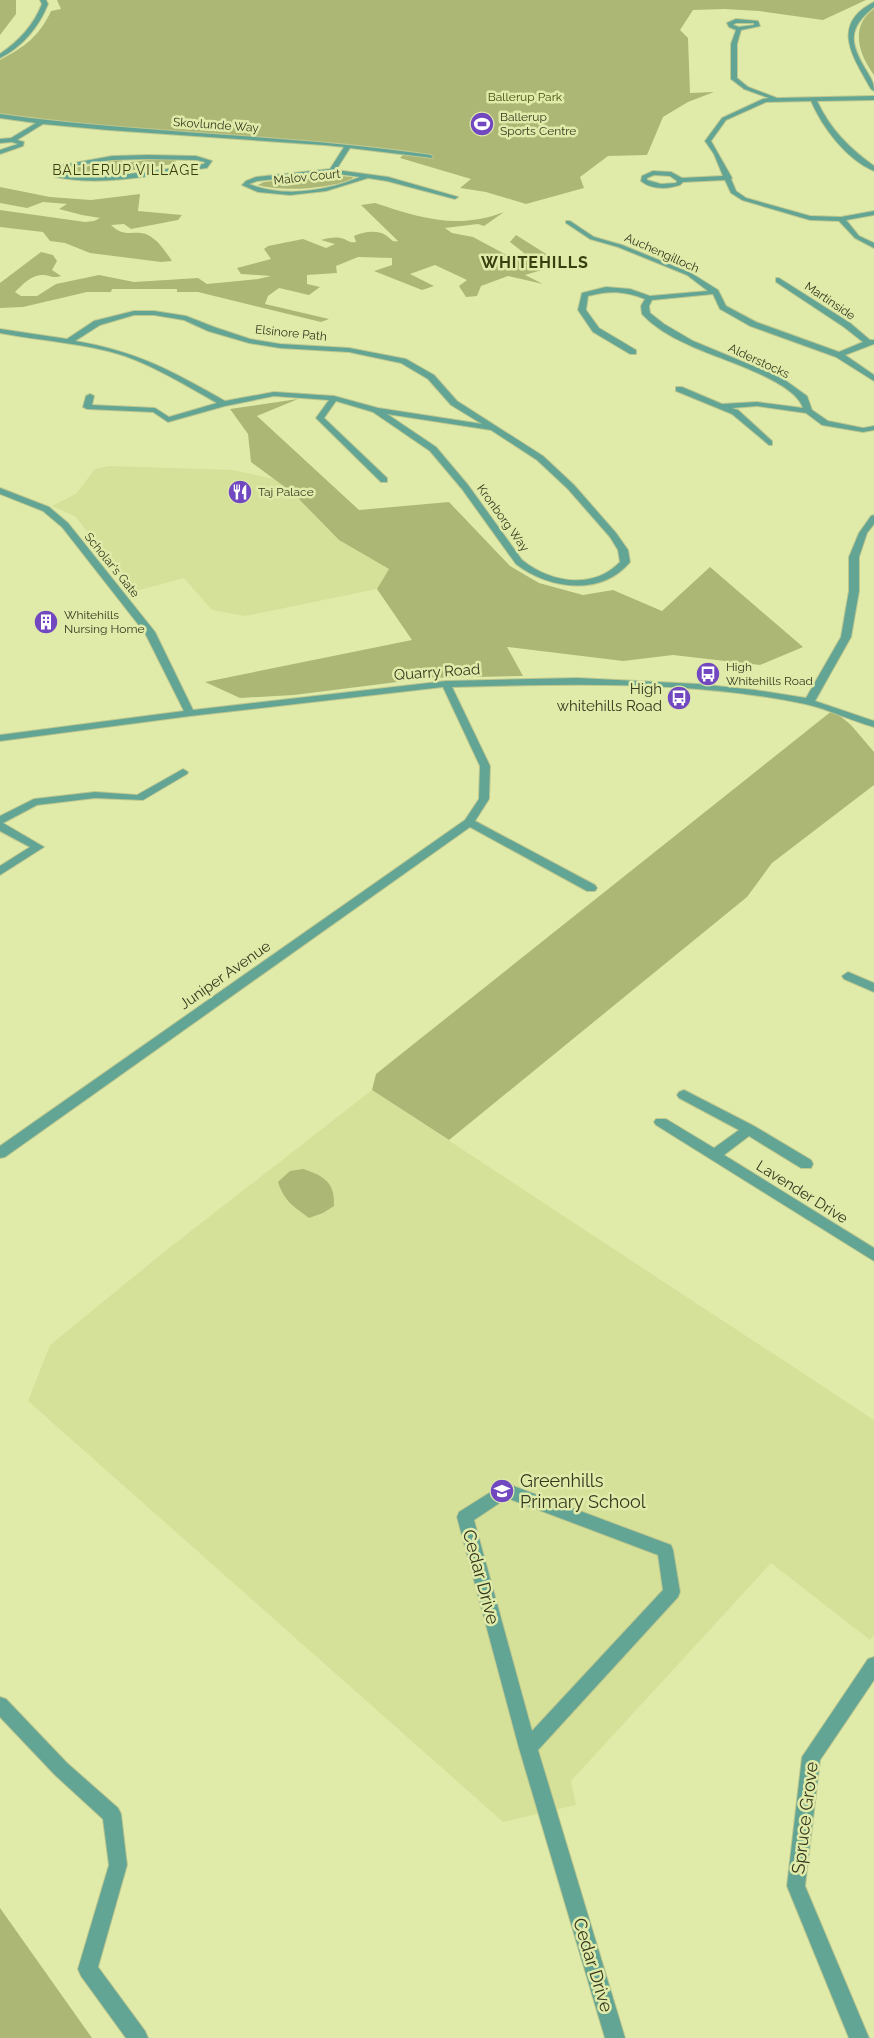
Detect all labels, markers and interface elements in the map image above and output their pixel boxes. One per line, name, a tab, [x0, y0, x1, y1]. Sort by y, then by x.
park label: Ballerup Park	[488, 90, 563, 104]
place label: Ballerup Sports Centre	[500, 110, 576, 138]
sports icon: Ballerup Sports Centre	[469, 111, 495, 137]
street label: Skovlunde Way	[173, 115, 260, 135]
district label: BALLERUP VILLAGE	[52, 162, 200, 178]
street label: Malov Court	[273, 167, 341, 187]
street label: Auchengilloch	[623, 230, 701, 276]
district label: WHITEHILLS	[481, 253, 589, 272]
street label: Martinside	[802, 279, 858, 323]
street label: Elsinore Path	[254, 322, 328, 344]
street label: Alderstocks	[726, 341, 792, 381]
restaurant icon: Taj Palace	[227, 479, 253, 505]
street label: Kronborg Way	[474, 482, 532, 555]
place label: Taj Palace	[258, 485, 314, 499]
street label: Scholar's Gate	[82, 530, 142, 600]
place label: Whitehills Nursing Home	[64, 608, 144, 636]
building icon: Whitehills Nursing Home	[33, 609, 59, 635]
street label: Quarry Road	[393, 660, 481, 684]
place label: High Whitehills Road	[726, 660, 813, 688]
bus stop icon: High Whitehills Road	[695, 661, 721, 687]
place label: High whitehills Road	[557, 680, 662, 715]
bus stop icon: High whitehills Road	[666, 685, 692, 711]
street label: Juniper Avenue	[176, 937, 274, 1013]
street label: Lavender Drive	[753, 1157, 851, 1227]
place label: Greenhills Primary School	[520, 1470, 646, 1512]
school or university icon: Greenhills Primary School	[489, 1478, 515, 1504]
street label: Cedar Drive	[459, 1527, 504, 1627]
street label: Spruce Grove	[787, 1760, 822, 1875]
street label: Cedar Drive	[569, 1915, 618, 2015]

